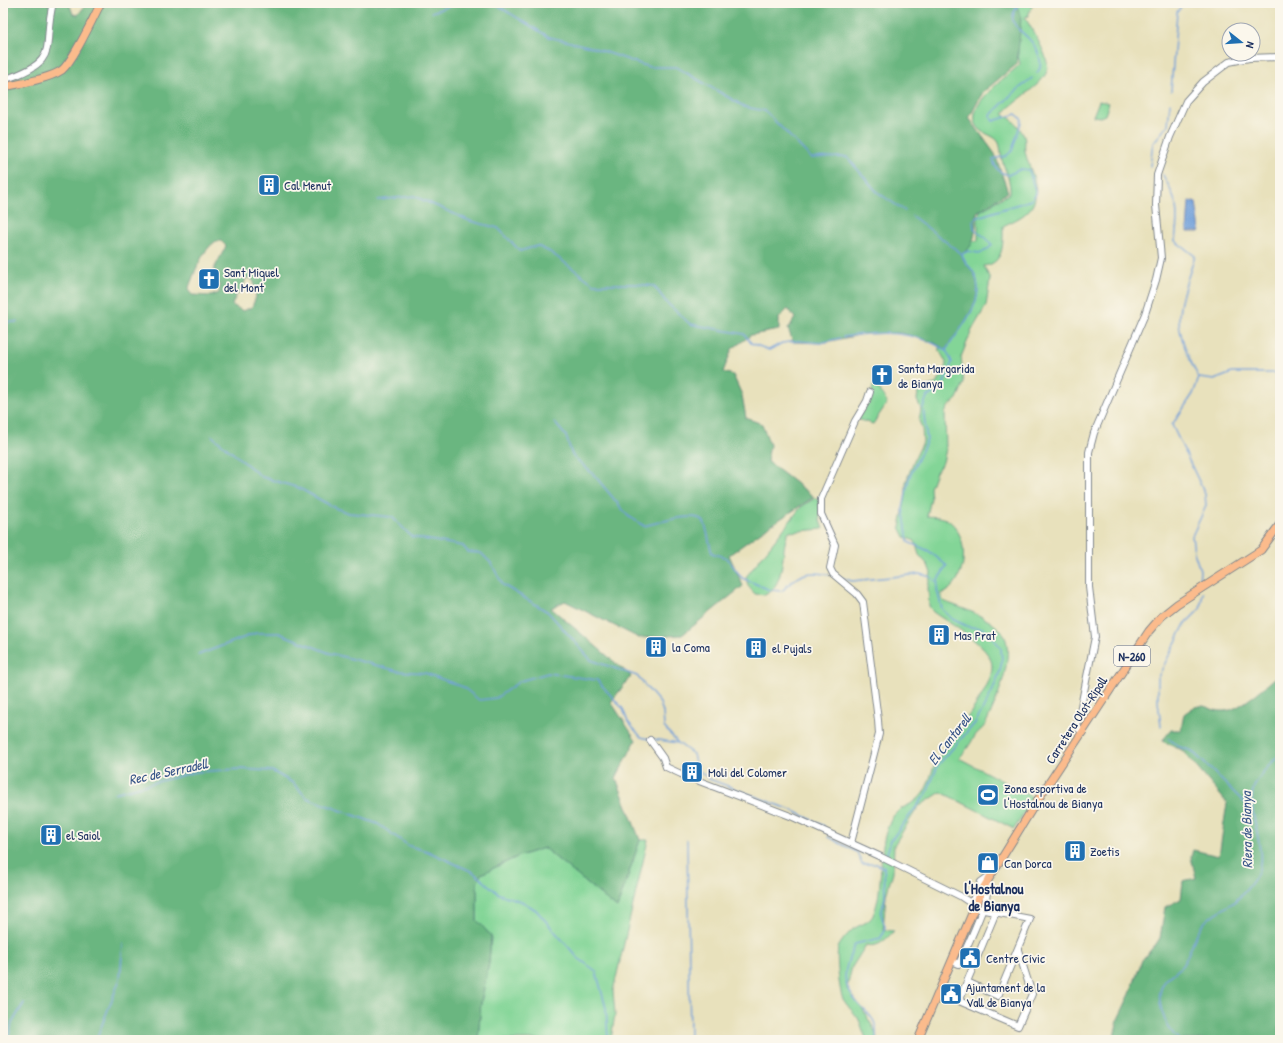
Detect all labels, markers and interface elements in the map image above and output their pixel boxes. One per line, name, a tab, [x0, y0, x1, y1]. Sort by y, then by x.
north arrow	[1221, 22, 1261, 62]
text: N	[1243, 40, 1258, 50]
building icon: Cal Menut	[256, 172, 282, 198]
place label: Cal Menut	[284, 176, 332, 194]
place label: Sant Miquel del Mont	[224, 263, 279, 296]
church icon: Sant Miquel del Mont	[196, 266, 222, 292]
place label: Santa Margarida de Bianya	[898, 359, 974, 392]
church icon: Santa Margarida de Bianya	[869, 362, 895, 388]
building icon: Mas Prat	[926, 622, 952, 648]
place label: Mas Prat	[954, 626, 996, 644]
building icon: la Coma	[643, 634, 669, 660]
building icon: el Pujals	[743, 635, 769, 661]
place label: la Coma	[672, 638, 710, 656]
place label: el Pujals	[772, 639, 812, 657]
road number: N-260	[1114, 646, 1150, 666]
street label: Carretera Olot-Ripoll	[1041, 672, 1111, 767]
water label: El Cantarell	[923, 709, 976, 768]
water label: Rec de Serradell	[127, 753, 210, 789]
building icon: Moli del Colomer	[679, 759, 705, 785]
place label: Moli del Colomer	[708, 763, 787, 781]
place label: Zona esportiva de l'Hostalnou de Bianya	[1004, 779, 1103, 812]
sports icon: Zona esportiva de l'Hostalnou de Bianya	[975, 782, 1001, 808]
water label: Riera de Bianya	[1236, 790, 1257, 869]
building icon: el Saiol	[38, 822, 64, 848]
place label: el Saiol	[66, 826, 101, 844]
building icon: Zoetis	[1062, 838, 1088, 864]
place label: Zoetis	[1090, 842, 1119, 860]
shop icon: Can Dorca	[975, 850, 1001, 876]
place label: Can Dorca	[1004, 854, 1052, 872]
district label: l'Hostalnou de Bianya	[964, 878, 1025, 917]
public building icon: Centre Cívic	[957, 945, 983, 971]
place label: Centre Cívic	[986, 949, 1045, 967]
place label: Ajuntament de la Vall de Bianya	[966, 978, 1045, 1011]
public building icon: Ajuntament de la Vall de Bianya	[938, 981, 964, 1007]

